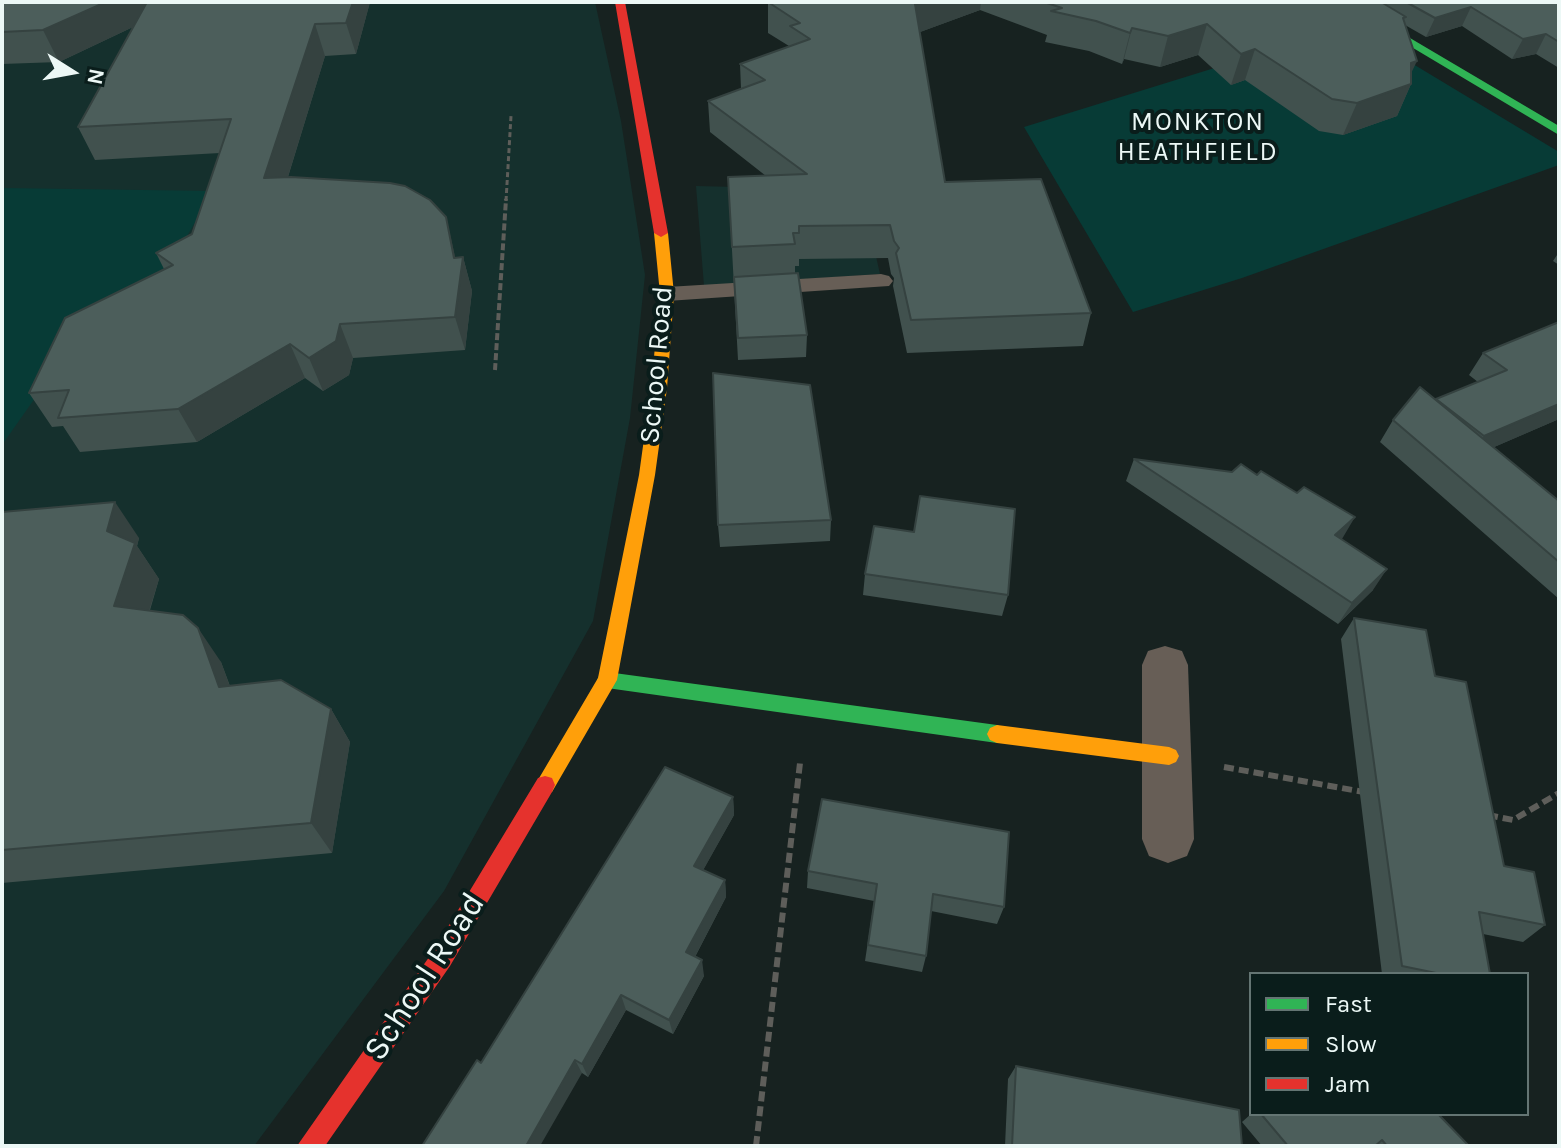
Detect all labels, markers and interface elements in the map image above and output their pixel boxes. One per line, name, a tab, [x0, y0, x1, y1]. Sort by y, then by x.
north arrow	[32, 32, 112, 112]
text: N	[81, 66, 110, 87]
district label: MONKTON HEATHFIELD	[1117, 107, 1279, 168]
street label: School Road	[633, 285, 681, 445]
street label: School Road	[356, 886, 494, 1068]
legend	[1249, 972, 1529, 1116]
text: Fast	[1325, 990, 1372, 1018]
text: Slow	[1325, 1030, 1377, 1058]
text: Jam	[1325, 1070, 1370, 1098]

